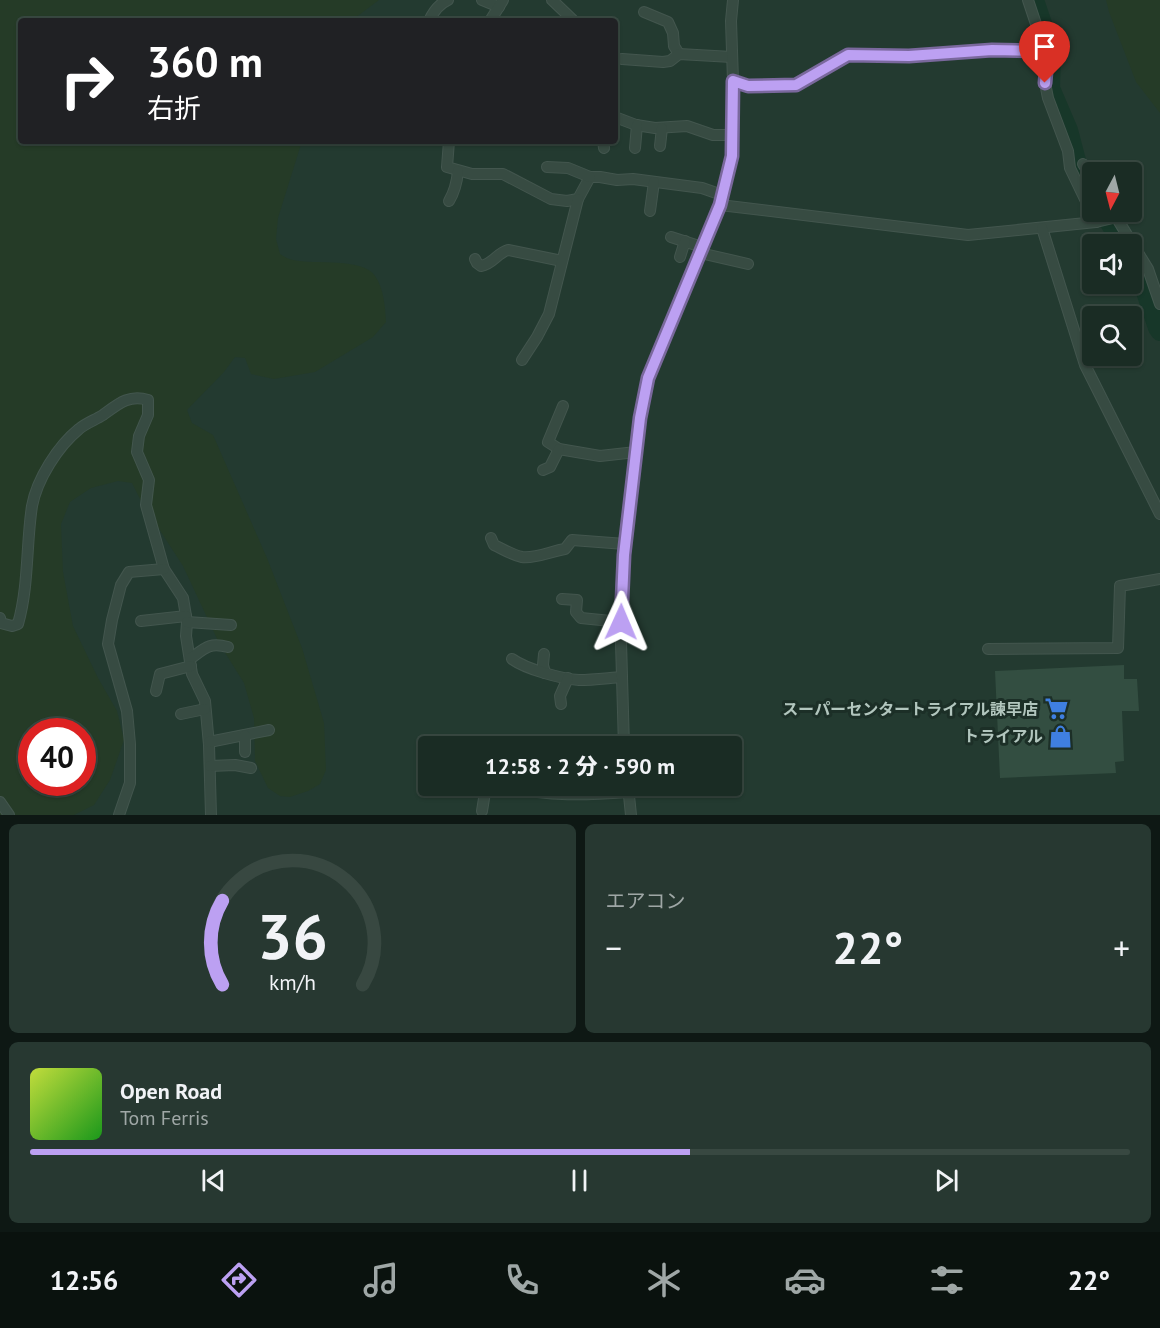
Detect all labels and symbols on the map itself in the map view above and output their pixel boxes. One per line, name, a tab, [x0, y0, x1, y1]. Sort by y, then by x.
pin	[1019, 21, 1070, 83]
north arrow	[1082, 162, 1142, 222]
position arrow	[589, 590, 653, 654]
supermarket icon: スーパーセンタートライアル諫早店	[1043, 696, 1069, 722]
place label: スーパーセンタートライアル諫早店	[782, 699, 1038, 719]
speed limit sign: 40	[18, 718, 96, 796]
shop icon: トライアル	[1048, 723, 1074, 749]
place label: トライアル	[963, 726, 1043, 746]

